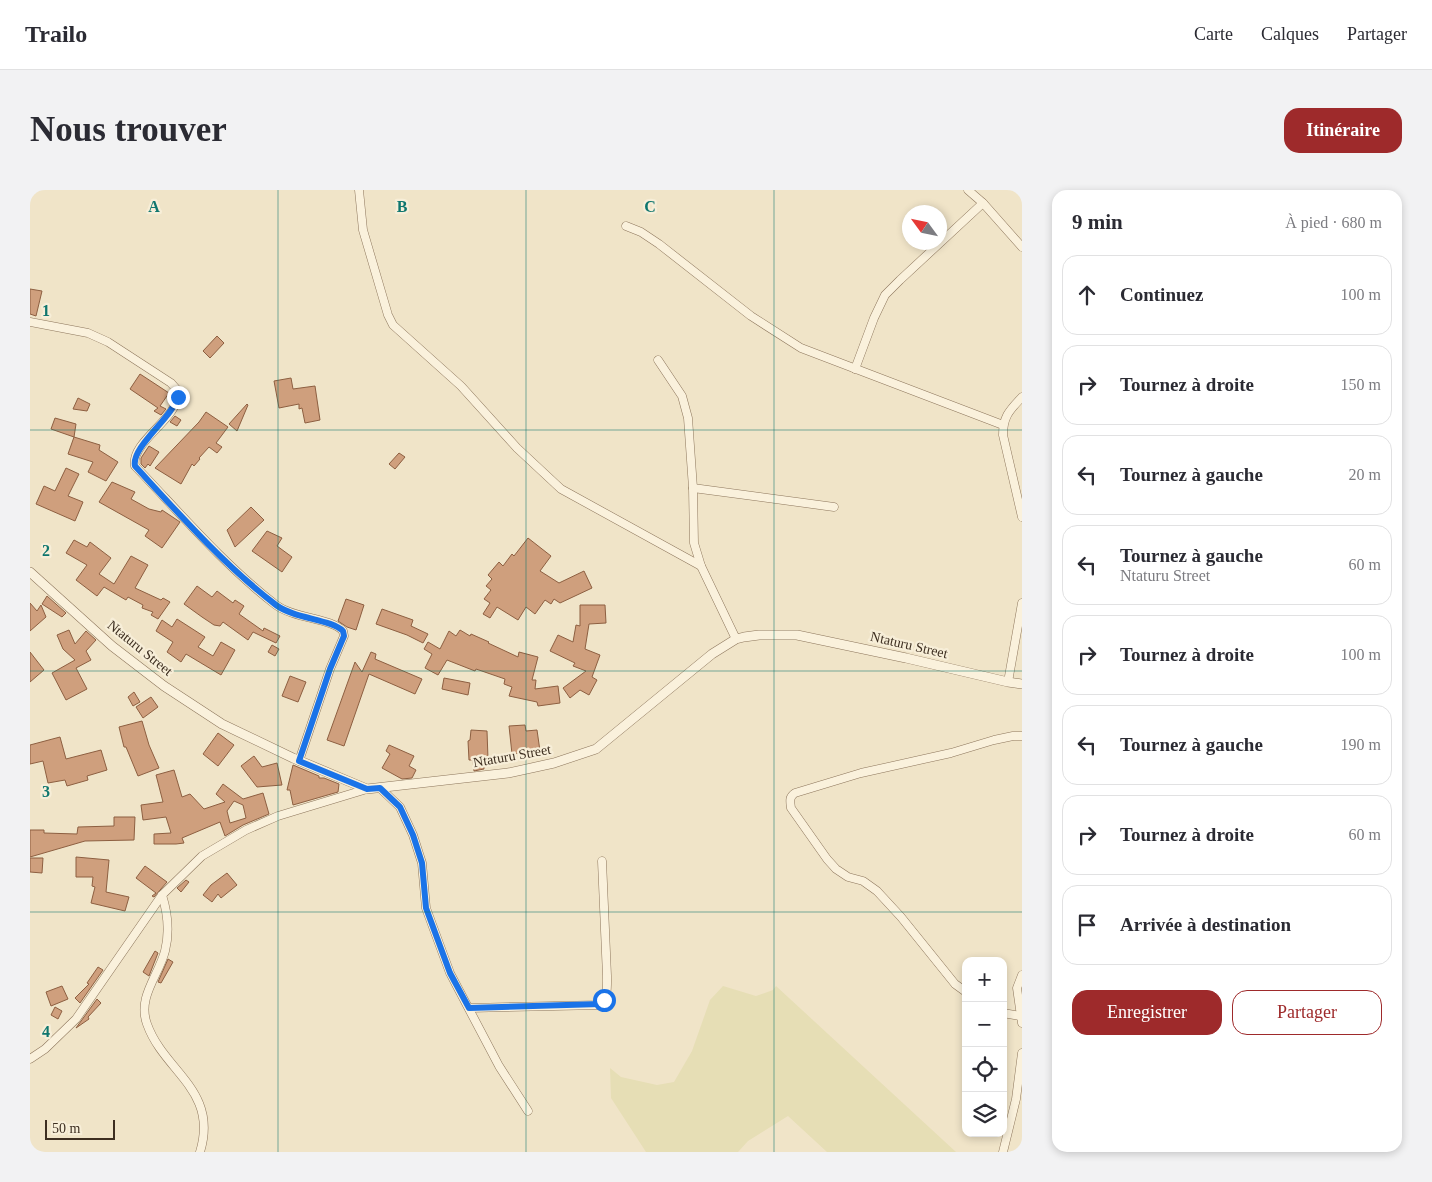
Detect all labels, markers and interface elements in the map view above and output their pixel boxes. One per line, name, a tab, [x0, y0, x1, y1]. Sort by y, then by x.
text: Trailo	[25, 21, 87, 47]
text: Carte	[1194, 24, 1233, 44]
text: Calques	[1261, 24, 1319, 44]
text: Partager	[1347, 24, 1407, 44]
button: Itinéraire	[1284, 108, 1402, 153]
text: Nous trouver	[30, 110, 227, 149]
text: A	[148, 198, 160, 215]
text: B	[397, 198, 408, 215]
text: C	[644, 198, 656, 215]
north arrow	[902, 205, 947, 250]
text: 9 min	[1072, 210, 1123, 234]
text: À pied · 680 m	[1285, 214, 1382, 231]
icon: ahead	[1073, 281, 1101, 309]
text: Continuez	[1120, 284, 1203, 305]
text: 100 m	[1341, 286, 1381, 303]
text: 1	[42, 302, 50, 319]
icon: right	[1073, 371, 1101, 399]
text: Tournez à droite	[1120, 374, 1254, 395]
text: 150 m	[1341, 376, 1381, 393]
route end	[167, 386, 190, 409]
icon: left	[1073, 461, 1101, 489]
text: Tournez à gauche	[1120, 464, 1263, 485]
text: 20 m	[1349, 466, 1381, 483]
text: 2	[42, 542, 50, 559]
text: Tournez à gauche	[1120, 545, 1263, 566]
icon: left	[1073, 551, 1101, 579]
text: 60 m	[1349, 556, 1381, 573]
text: Ntaturu Street	[1120, 567, 1210, 584]
street label: Ntaturu Street	[105, 617, 175, 679]
street label: Ntaturu Street	[869, 629, 949, 661]
icon: right	[1073, 641, 1101, 669]
text: Tournez à droite	[1120, 644, 1254, 665]
text: 100 m	[1341, 646, 1381, 663]
icon: left	[1073, 731, 1101, 759]
text: Tournez à gauche	[1120, 734, 1263, 755]
text: 190 m	[1341, 736, 1381, 753]
street label: Ntaturu Street	[472, 742, 552, 770]
text: 3	[42, 783, 50, 800]
icon: right	[1073, 821, 1101, 849]
text: Tournez à droite	[1120, 824, 1254, 845]
text: 60 m	[1349, 826, 1381, 843]
icon: arrive	[1073, 911, 1101, 939]
text: Arrivée à destination	[1120, 914, 1291, 935]
map controls	[962, 957, 1007, 1137]
button: +	[962, 957, 1007, 1002]
route start	[593, 989, 616, 1012]
button: Enregistrer	[1072, 990, 1222, 1035]
button: Partager	[1232, 990, 1382, 1035]
button: −	[962, 1002, 1007, 1047]
text: 4	[42, 1023, 50, 1040]
button: locate	[962, 1047, 1007, 1092]
button: layers	[962, 1092, 1007, 1137]
scale bar	[45, 1117, 115, 1140]
text: 50 m	[52, 1121, 80, 1136]

